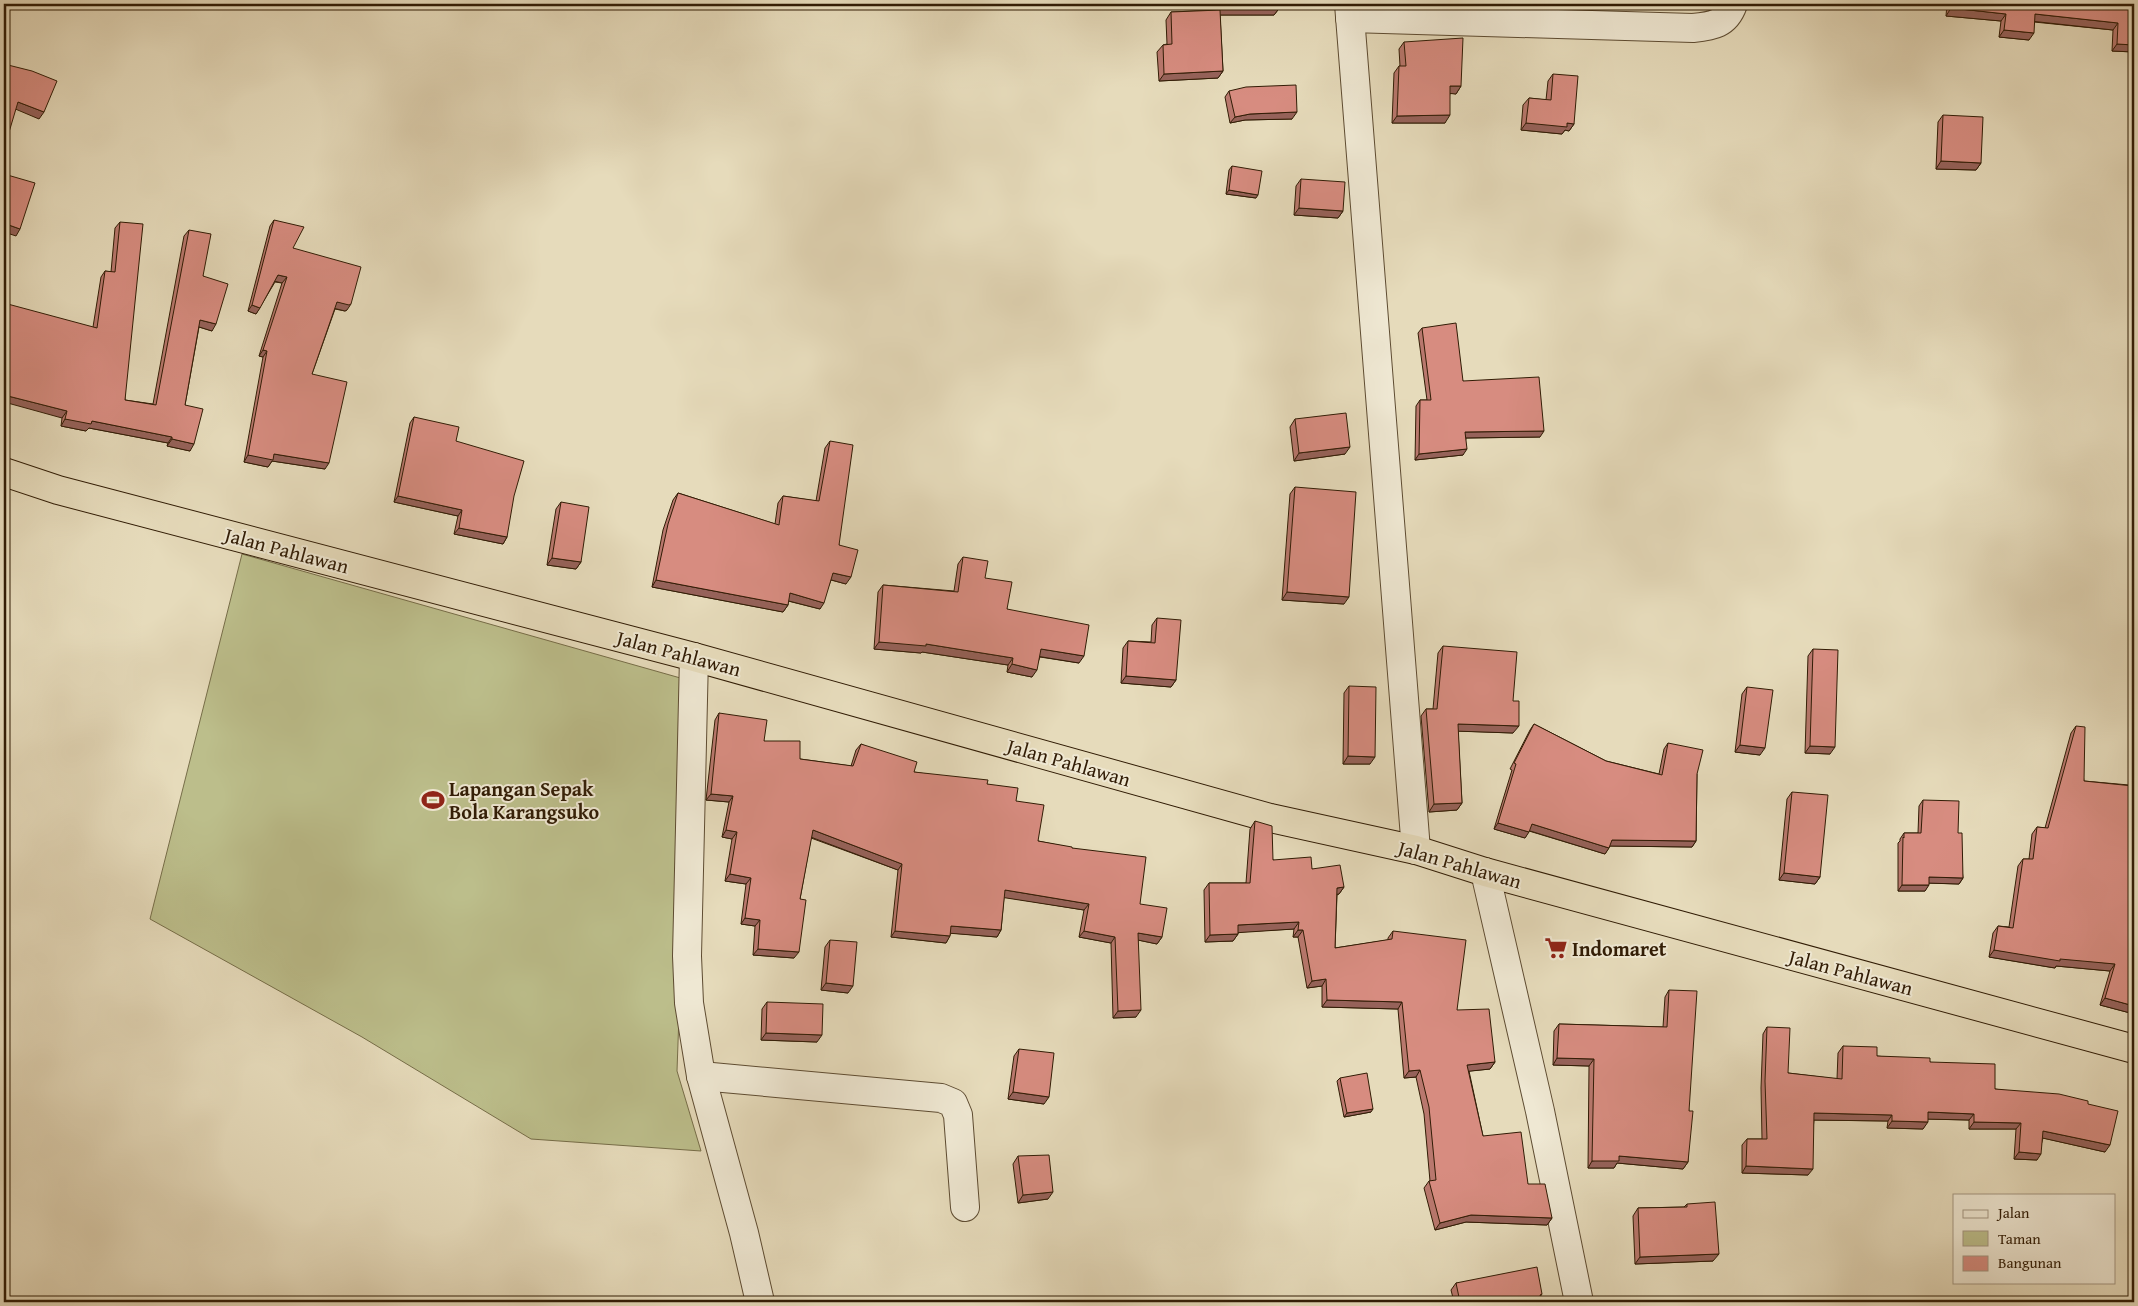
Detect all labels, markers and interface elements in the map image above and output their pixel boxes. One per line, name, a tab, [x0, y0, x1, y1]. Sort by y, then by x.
street label: Jalan Pahlawan	[219, 519, 352, 580]
street label: Jalan Pahlawan	[611, 622, 744, 683]
street label: Jalan Pahlawan	[1001, 730, 1134, 793]
place label: Lapangan Sepak Bola Karangsuko	[449, 774, 599, 826]
sports icon: Lapangan Sepak Bola Karangsuko	[420, 787, 446, 813]
street label: Jalan Pahlawan	[1392, 832, 1525, 895]
place label: Indomaret	[1572, 934, 1667, 963]
supermarket icon: Indomaret	[1543, 935, 1569, 961]
street label: Jalan Pahlawan	[1783, 941, 1916, 1002]
legend	[1953, 1194, 2116, 1284]
text: Jalan	[1996, 1202, 2030, 1223]
text: Taman	[1998, 1228, 2041, 1249]
text: Bangunan	[1998, 1252, 2062, 1273]

